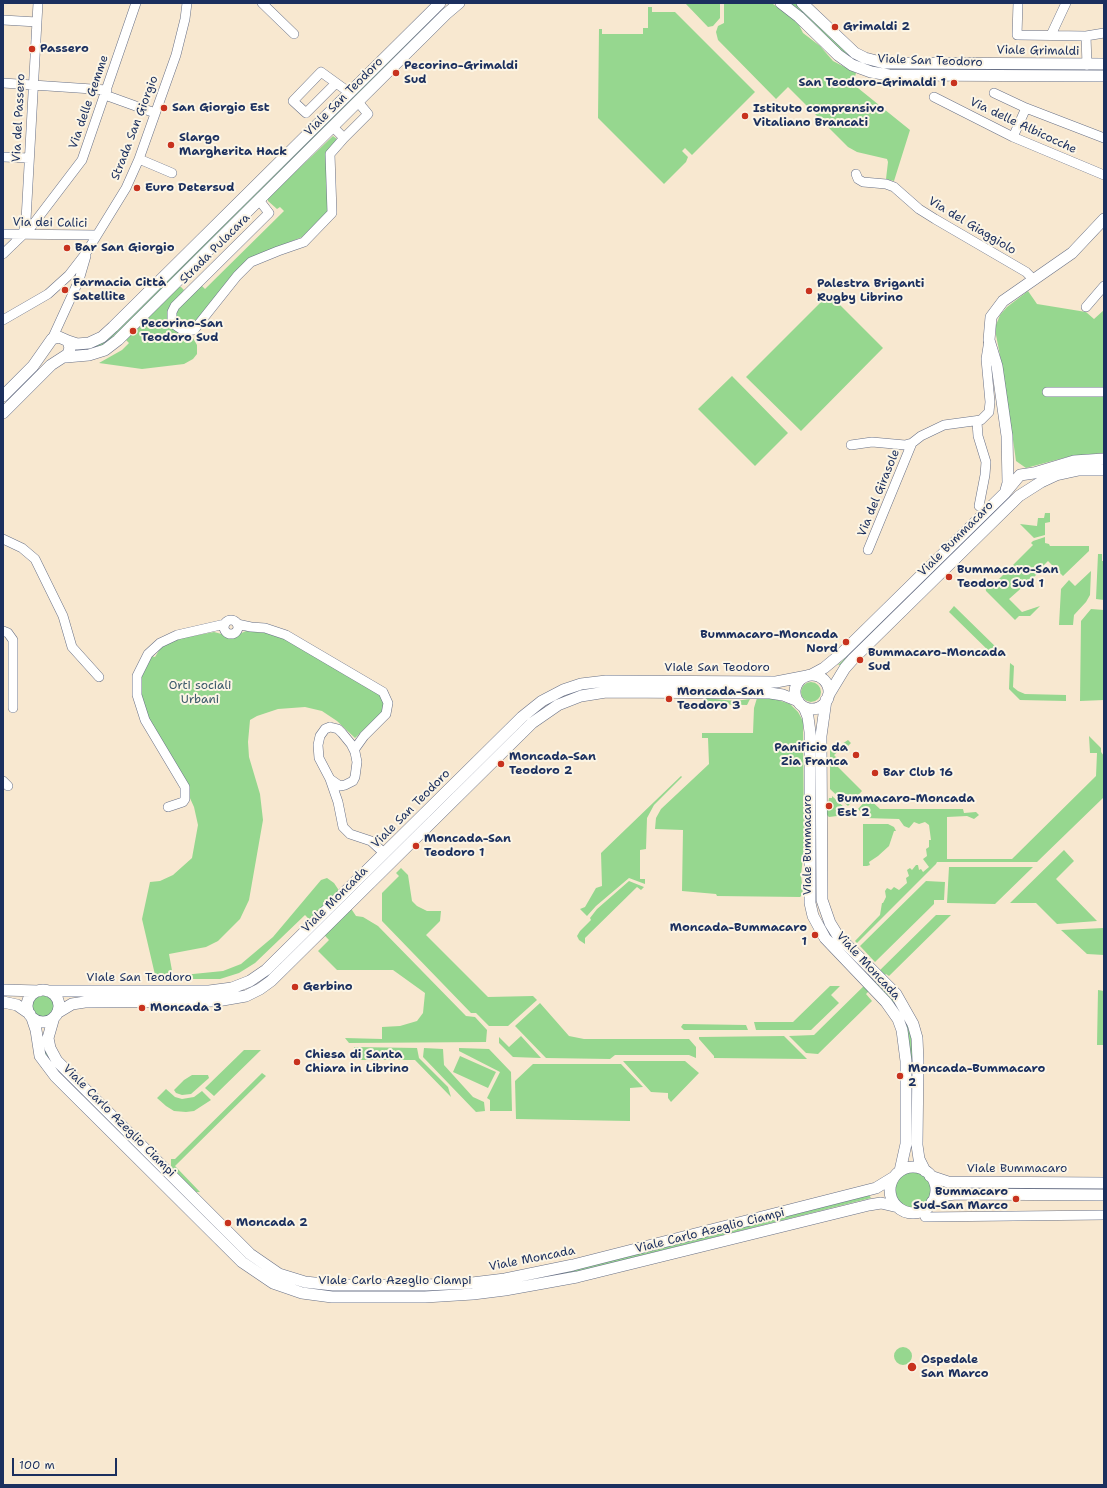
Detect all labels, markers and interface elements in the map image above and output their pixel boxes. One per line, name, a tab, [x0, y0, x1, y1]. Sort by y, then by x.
place label: Grimaldi 2	[843, 20, 910, 34]
marker: Grimaldi 2	[830, 22, 840, 32]
place label: Passero	[40, 42, 89, 56]
street label: Viale Grimaldi	[996, 43, 1080, 59]
marker: Passero	[27, 44, 37, 54]
street label: Viale San Teodoro	[877, 52, 983, 70]
street label: Via delle Gemme	[66, 53, 112, 151]
street label: Viale San Teodoro	[302, 55, 386, 139]
place label: Pecorino-Grimaldi Sud	[404, 59, 518, 87]
marker: Pecorino-Grimaldi Sud	[391, 68, 401, 78]
street label: Via del Passero	[9, 73, 29, 163]
street label: Strada San Giorgio	[108, 74, 162, 182]
place label: San Teodoro-Grimaldi 1	[798, 76, 946, 90]
marker: San Teodoro-Grimaldi 1	[949, 78, 959, 88]
street label: Via delle Albicocche	[967, 95, 1079, 157]
place label: San Giorgio Est	[172, 101, 270, 115]
place label: Istituto comprensivo Vitaliano Brancati	[753, 102, 884, 130]
marker: San Giorgio Est	[159, 103, 169, 113]
marker: Istituto comprensivo Vitaliano Brancati	[740, 111, 750, 121]
place label: Slargo Margherita Hack	[179, 131, 287, 159]
marker: Slargo Margherita Hack	[166, 140, 176, 150]
place label: Euro Detersud	[145, 181, 234, 195]
marker: Euro Detersud	[132, 183, 142, 193]
street label: Via del Giaggiolo	[925, 194, 1019, 258]
street label: Strada Pulacara	[177, 211, 253, 287]
street label: Via dei Calici	[12, 215, 88, 231]
place label: Bar San Giorgio	[75, 241, 174, 255]
marker: Bar San Giorgio	[62, 243, 72, 253]
place label: Farmacia Città Satellite	[73, 276, 166, 304]
place label: Palestra Briganti Rugby Librino	[817, 277, 925, 305]
marker: Farmacia Città Satellite	[60, 285, 70, 295]
marker: Palestra Briganti Rugby Librino	[804, 286, 814, 296]
place label: Pecorino-San Teodoro Sud	[141, 317, 223, 345]
marker: Pecorino-San Teodoro Sud	[128, 326, 138, 336]
street label: Via del Girasole	[855, 447, 903, 539]
street label: Viale Bummacaro	[915, 498, 997, 580]
place label: Bummacaro-San Teodoro Sud 1	[957, 563, 1058, 591]
marker: Bummacaro-San Teodoro Sud 1	[944, 572, 954, 582]
place label: Bummacaro-Moncada Nord	[700, 628, 838, 656]
marker: Bummacaro-Moncada Nord	[841, 637, 851, 647]
place label: Bummacaro-Moncada Sud	[868, 646, 1006, 674]
marker: Bummacaro-Moncada Sud	[855, 655, 865, 665]
street label: Viale San Teodoro	[664, 661, 770, 675]
park label: Orti sociali Urbani	[169, 679, 231, 707]
place label: Moncada-San Teodoro 3	[677, 685, 764, 713]
marker: Moncada-San Teodoro 3	[664, 694, 674, 704]
place label: Panificio da Zia Franca	[774, 741, 848, 769]
place label: Moncada-San Teodoro 2	[509, 750, 596, 778]
marker: Panificio da Zia Franca	[851, 750, 861, 760]
marker: Moncada-San Teodoro 2	[496, 759, 506, 769]
place label: Bar Club 16	[883, 766, 953, 780]
street label: Viale San Teodoro	[369, 767, 453, 851]
marker: Bar Club 16	[870, 768, 880, 778]
place label: Bummacaro-Moncada Est 2	[837, 792, 975, 820]
street label: Viale Bummacaro	[801, 795, 815, 895]
marker: Bummacaro-Moncada Est 2	[824, 801, 834, 811]
place label: Moncada-San Teodoro 1	[424, 832, 511, 860]
marker: Moncada-San Teodoro 1	[411, 841, 421, 851]
street label: Viale Moncada	[299, 864, 371, 936]
place label: Moncada-Bummacaro 1	[670, 921, 807, 949]
street label: Viale Moncada	[833, 929, 903, 1003]
marker: Moncada-Bummacaro 1	[810, 930, 820, 940]
street label: Viale San Teodoro	[86, 971, 192, 985]
place label: Gerbino	[303, 980, 353, 994]
marker: Gerbino	[290, 982, 300, 992]
place label: Moncada 3	[150, 1001, 222, 1015]
marker: Moncada 3	[137, 1003, 147, 1013]
place label: Chiesa di Santa Chiara in Librino	[305, 1048, 409, 1076]
marker: Chiesa di Santa Chiara in Librino	[292, 1057, 302, 1067]
street label: Viale Carlo Azeglio Ciampi	[60, 1062, 178, 1180]
place label: Moncada-Bummacaro 2	[908, 1062, 1045, 1090]
marker: Moncada-Bummacaro 2	[895, 1071, 905, 1081]
street label: Viale Bummacaro	[967, 1162, 1067, 1176]
place label: Bummacaro Sud-San Marco	[913, 1185, 1008, 1213]
marker: Bummacaro Sud-San Marco	[1011, 1194, 1021, 1204]
street label: Viale Carlo Azeglio Ciampi	[634, 1205, 786, 1257]
place label: Moncada 2	[236, 1216, 308, 1230]
marker: Moncada 2	[223, 1218, 233, 1228]
street label: Viale Moncada	[488, 1244, 576, 1274]
street label: Viale Carlo Azeglio Ciampi	[318, 1274, 472, 1288]
place label: Ospedale San Marco	[921, 1353, 989, 1381]
marker: Ospedale San Marco	[906, 1361, 918, 1373]
scale bar	[14, 1450, 119, 1476]
text: 100 m	[19, 1457, 55, 1473]

